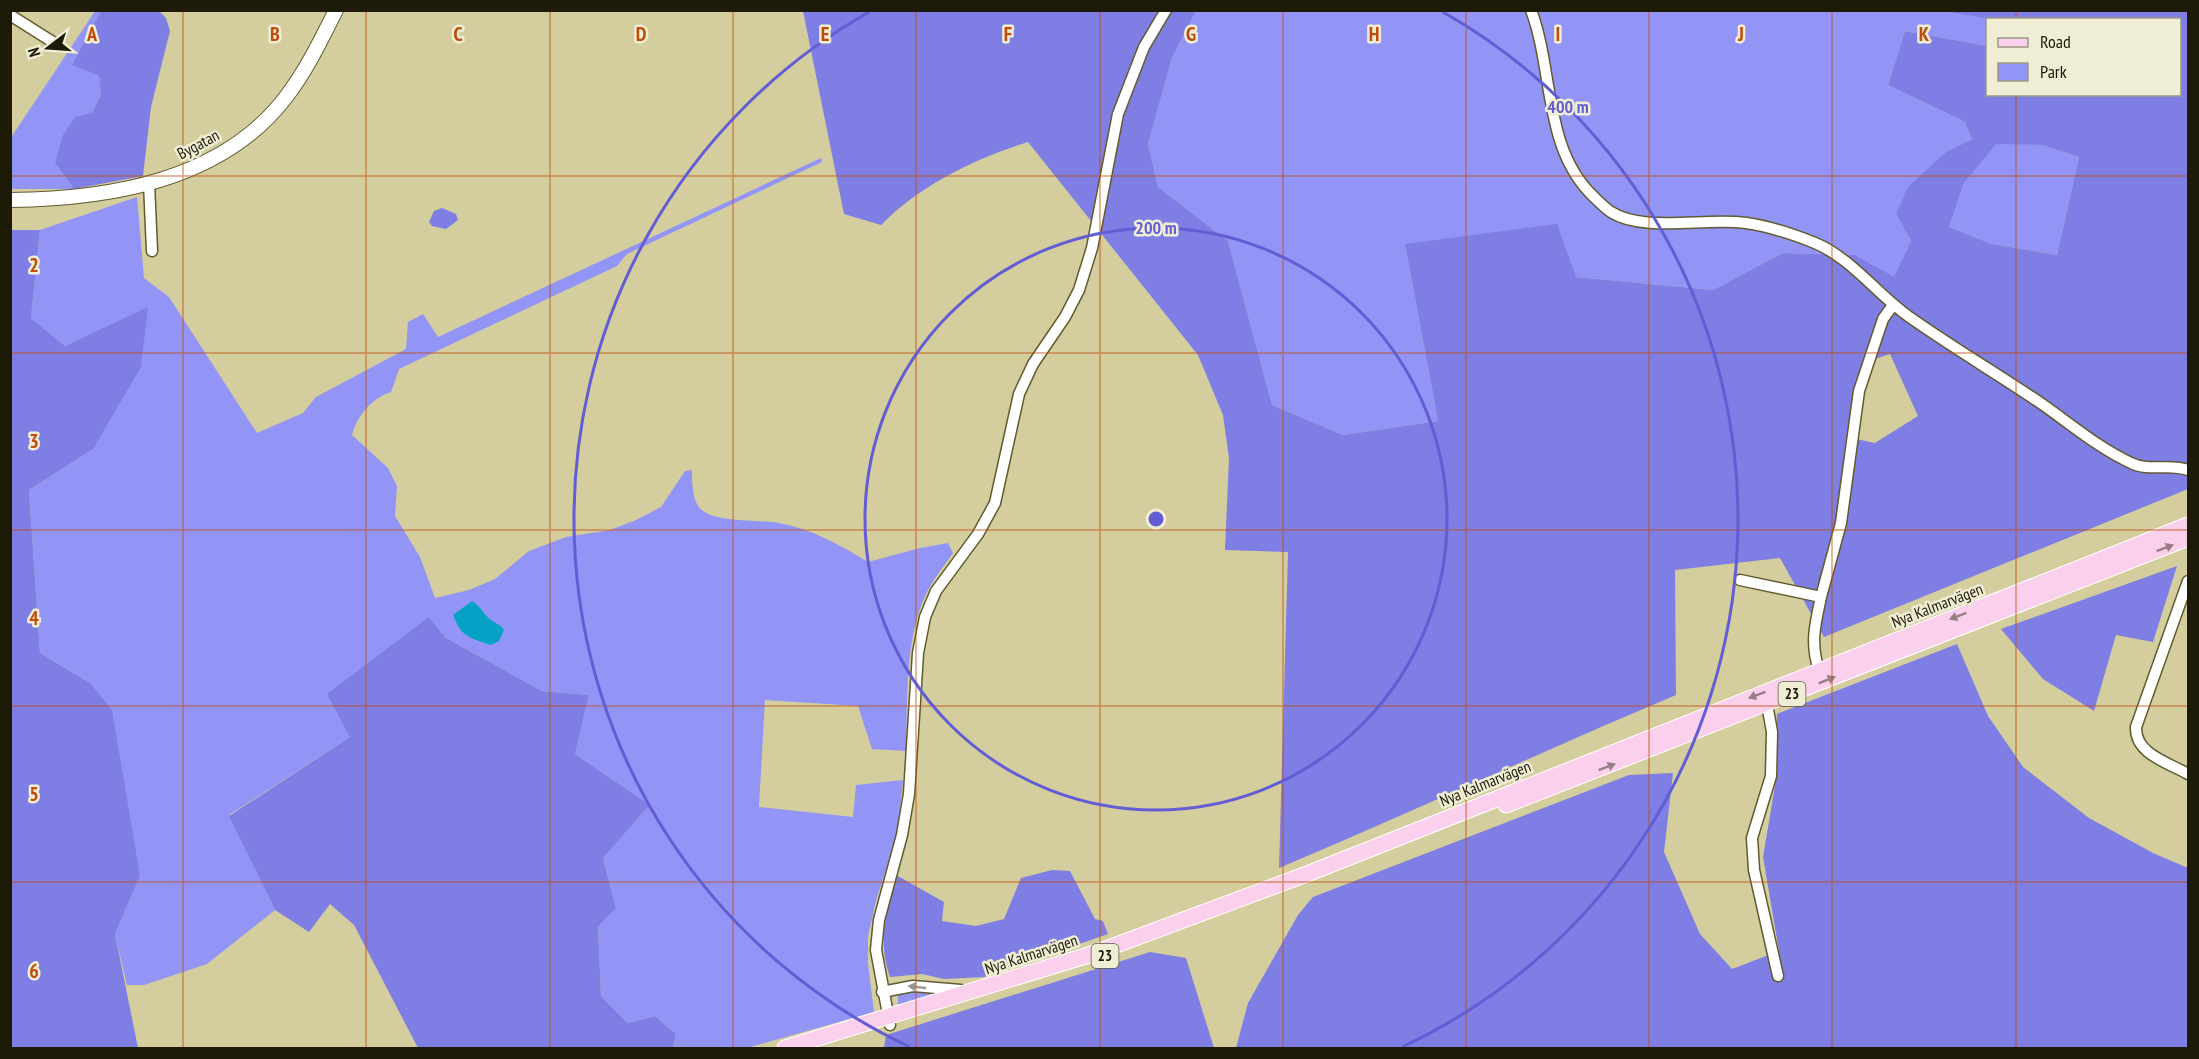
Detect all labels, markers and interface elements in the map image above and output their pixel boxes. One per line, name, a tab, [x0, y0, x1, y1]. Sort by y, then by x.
north arrow	[18, 18, 78, 78]
legend	[1986, 18, 2181, 96]
text: A	[86, 21, 98, 47]
text: B	[270, 21, 280, 47]
text: C	[453, 21, 463, 47]
text: D	[636, 21, 647, 47]
text: E	[821, 21, 829, 47]
text: F	[1004, 21, 1012, 47]
text: G	[1186, 21, 1196, 47]
text: H	[1369, 21, 1379, 47]
text: I	[1556, 21, 1560, 47]
text: J	[1737, 21, 1744, 47]
text: K	[1919, 21, 1930, 47]
text: Road	[2040, 30, 2071, 53]
text: N	[23, 45, 44, 59]
text: Park	[2040, 60, 2067, 83]
text: 400 m	[1547, 95, 1589, 118]
street label: Bygatan	[174, 125, 222, 163]
text: 200 m	[1135, 216, 1177, 239]
text: 2	[29, 252, 39, 278]
text: 3	[29, 428, 39, 454]
centre of rings	[1146, 509, 1166, 529]
one-way arrow	[2156, 542, 2174, 552]
street label: Nya Kalmarvägen	[1888, 578, 1986, 632]
text: 4	[29, 605, 39, 631]
one-way arrow	[1949, 611, 1967, 621]
one-way arrow	[1819, 675, 1837, 685]
road number: 23	[1778, 682, 1806, 706]
one-way arrow	[1748, 690, 1766, 700]
street label: Nya Kalmarvägen	[1437, 756, 1533, 810]
one-way arrow	[1598, 762, 1616, 771]
text: 5	[29, 781, 39, 807]
street label: Nya Kalmarvägen	[982, 930, 1080, 978]
road number: 23	[1092, 944, 1118, 968]
text: 6	[29, 958, 39, 984]
one-way arrow	[907, 982, 926, 992]

